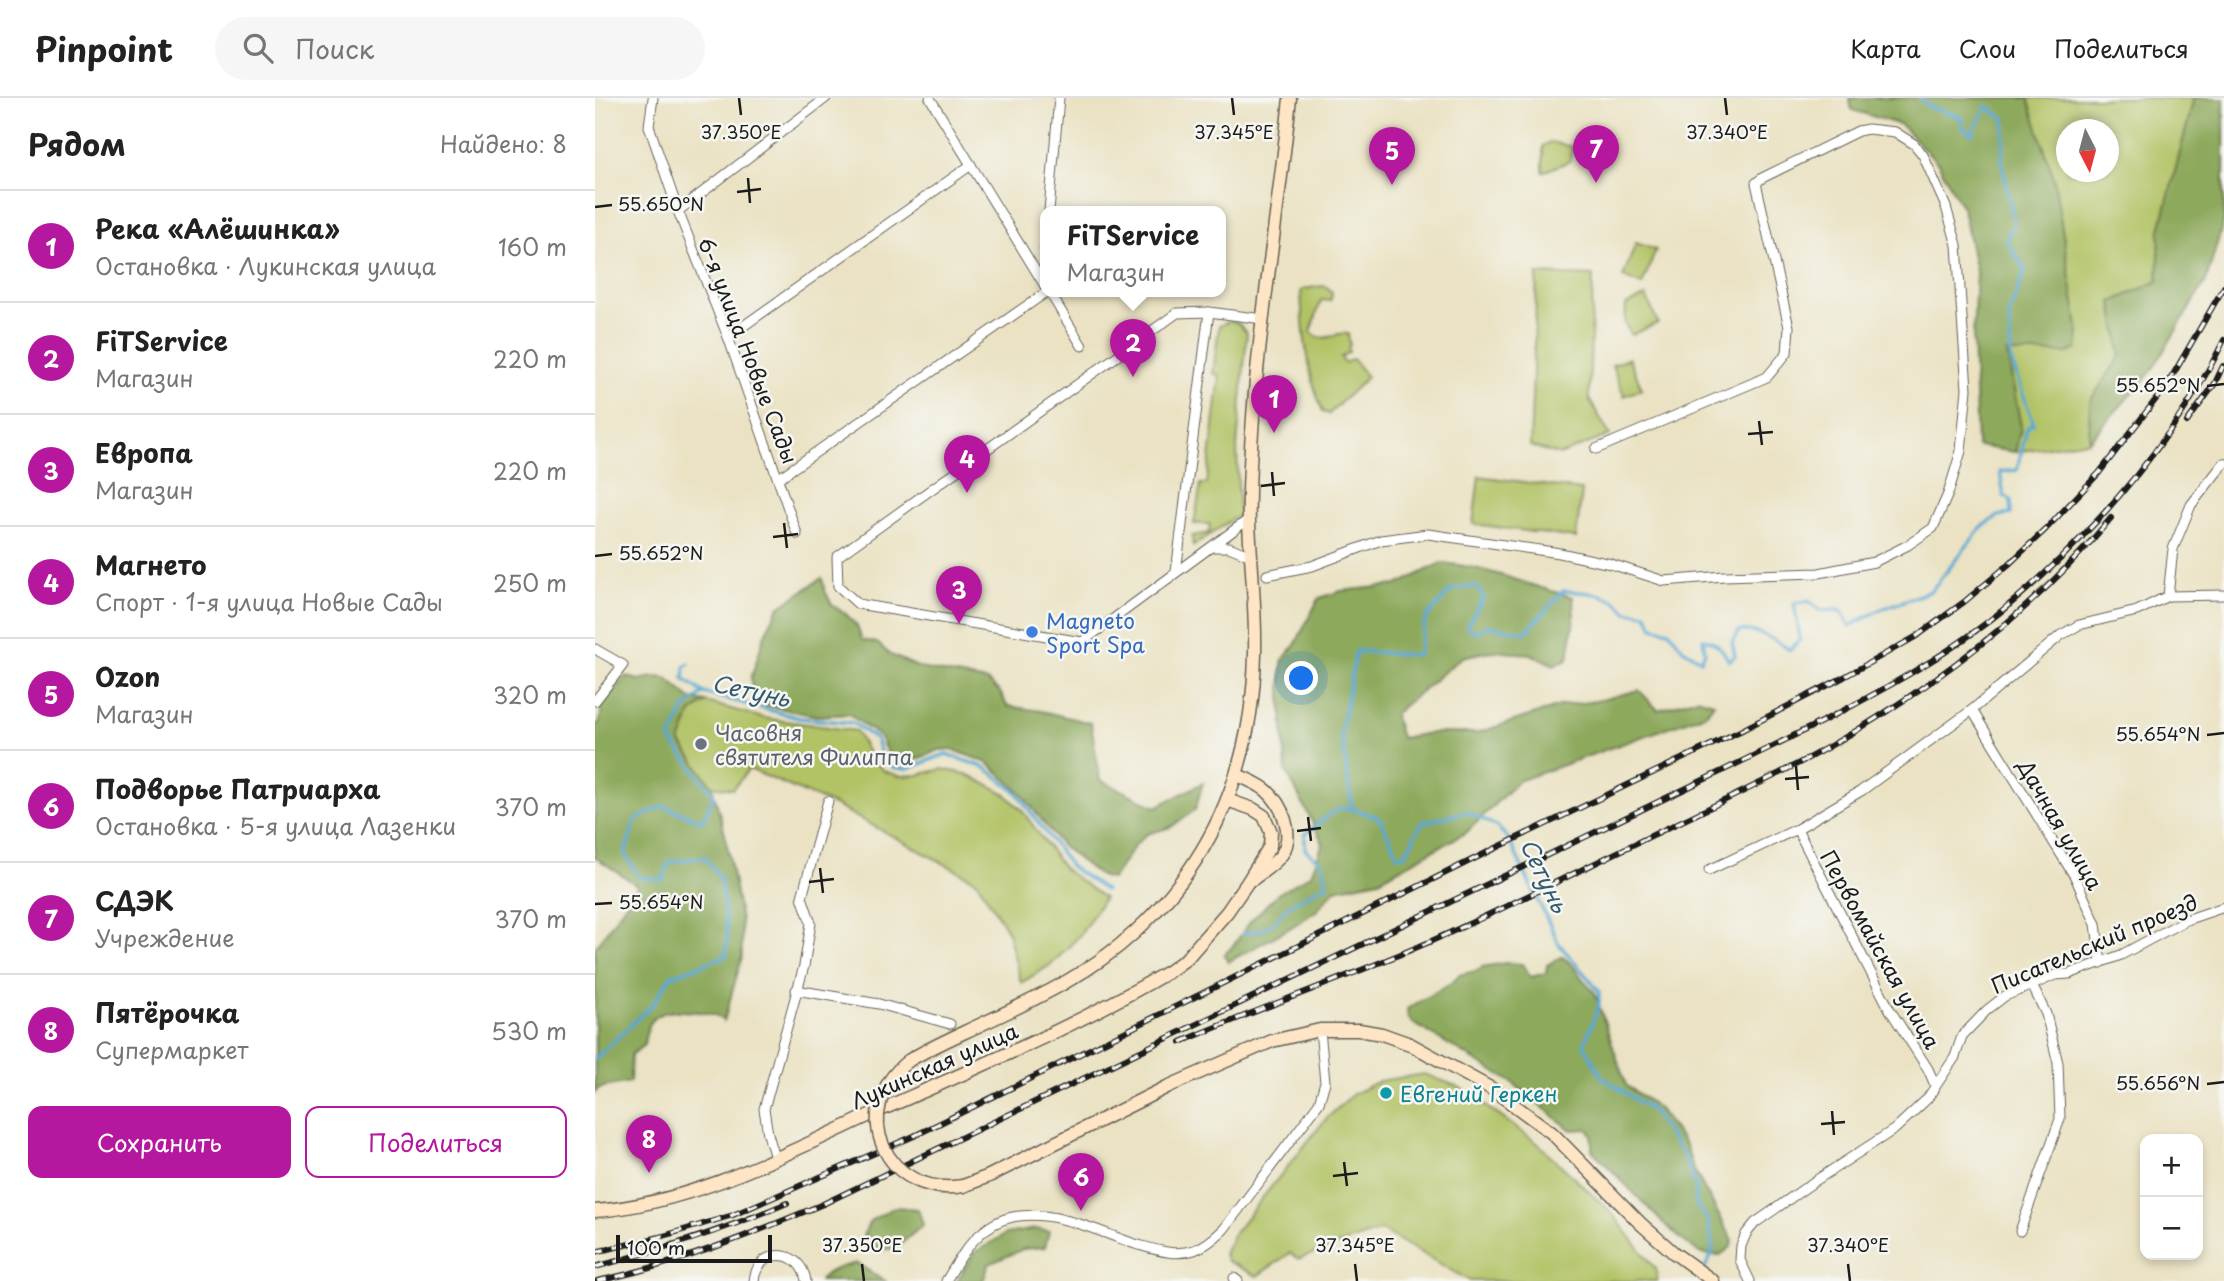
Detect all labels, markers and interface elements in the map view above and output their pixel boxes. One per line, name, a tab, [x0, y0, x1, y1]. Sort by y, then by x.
search box	[215, 17, 705, 80]
text: Pinpoint	[35, 23, 173, 73]
icon: search	[239, 29, 277, 67]
text: Поиск	[295, 29, 374, 68]
text: Карта	[1850, 30, 1921, 66]
text: Слои	[1959, 30, 2016, 66]
text: Поделиться	[2054, 30, 2189, 66]
text: 37.350°E	[700, 118, 782, 145]
text: 37.345°E	[1194, 118, 1274, 145]
text: 37.340°E	[1686, 118, 1768, 145]
north arrow	[2056, 119, 2119, 182]
text: Рядом	[28, 121, 126, 166]
pin: 7	[1573, 125, 1619, 183]
text: Найдено: 8	[440, 126, 567, 161]
pin: 5	[1369, 127, 1415, 185]
text: 55.650°N	[618, 190, 704, 217]
popup	[1040, 206, 1226, 297]
text: Река «Алёшинка»	[95, 209, 340, 248]
text: FiTService	[1067, 215, 1199, 254]
text: 1	[46, 229, 57, 264]
text: 160 m	[498, 229, 567, 264]
street label: 6-я улица Новые Сады	[691, 232, 807, 468]
text: Остановка · Лукинская улица	[95, 248, 436, 283]
text: Магазин	[1067, 254, 1165, 289]
pin: 2	[1110, 319, 1156, 377]
text: FiTService	[95, 321, 228, 360]
text: 2	[43, 341, 59, 376]
text: 220 m	[493, 341, 567, 376]
text: Магазин	[95, 360, 194, 395]
text: 55.652°N	[2115, 371, 2201, 398]
pin: 1	[1251, 375, 1297, 433]
text: Европа	[95, 433, 193, 472]
pin: 4	[944, 435, 990, 493]
text: 3	[43, 453, 59, 488]
text: 220 m	[493, 453, 567, 488]
text: Магазин	[95, 472, 194, 507]
text: 55.652°N	[618, 539, 704, 566]
text: Магнето	[95, 545, 207, 584]
text: 4	[43, 565, 59, 600]
text: 250 m	[493, 565, 567, 600]
pin: 3	[936, 566, 982, 624]
text: Спорт · 1-я улица Новые Сады	[95, 584, 443, 619]
place label: Magneto Sport Spa	[1046, 604, 1145, 660]
marker: Magneto Sport Spa	[1024, 624, 1040, 640]
text: Ozon	[95, 657, 160, 696]
your location	[1284, 661, 1318, 695]
water label: Сетунь	[709, 665, 794, 716]
text: 5	[44, 677, 58, 712]
text: 320 m	[493, 677, 567, 712]
text: Магазин	[95, 696, 194, 731]
place label: Часовня святителя Филиппа	[715, 716, 914, 772]
text: 55.654°N	[2116, 720, 2200, 747]
marker: Часовня святителя Филиппа	[693, 736, 709, 752]
street label: Дачная улица	[2010, 752, 2112, 896]
text: Подворье Патриарха	[95, 769, 381, 808]
text: 6	[43, 789, 59, 824]
text: 370 m	[494, 789, 567, 824]
text: Остановка · 5-я улица Лазенки	[95, 808, 456, 843]
water label: Сетунь	[1512, 832, 1579, 919]
street label: Первомайская улица	[1813, 844, 1949, 1055]
text: СДЭК	[95, 881, 174, 920]
street label: Писательский проезд	[1986, 885, 2202, 1001]
text: 55.654°N	[619, 888, 703, 915]
text: 7	[44, 901, 58, 936]
text: 370 m	[494, 901, 567, 936]
text: Учреждение	[95, 920, 235, 955]
text: Пятёрочка	[95, 993, 240, 1032]
text: 8	[44, 1013, 58, 1048]
text: 530 m	[491, 1013, 567, 1048]
street label: Лукинская улица	[845, 1013, 1023, 1116]
text: Супермаркет	[95, 1032, 249, 1067]
text: 55.656°N	[2116, 1069, 2200, 1096]
place label: Евгений Геркен	[1400, 1077, 1558, 1109]
marker: Евгений Геркен	[1378, 1085, 1394, 1101]
button: Сохранить	[28, 1106, 291, 1178]
button: Поделиться	[305, 1106, 567, 1178]
pin: 8	[626, 1115, 672, 1173]
map controls	[2140, 1134, 2203, 1260]
button: +	[2140, 1134, 2203, 1197]
pin: 6	[1058, 1153, 1104, 1211]
button: −	[2140, 1197, 2203, 1260]
text: 37.350°E	[821, 1231, 903, 1258]
text: 37.345°E	[1315, 1231, 1395, 1258]
text: 37.340°E	[1807, 1231, 1889, 1258]
scale bar	[616, 1232, 772, 1264]
text: 100 m	[627, 1233, 685, 1261]

